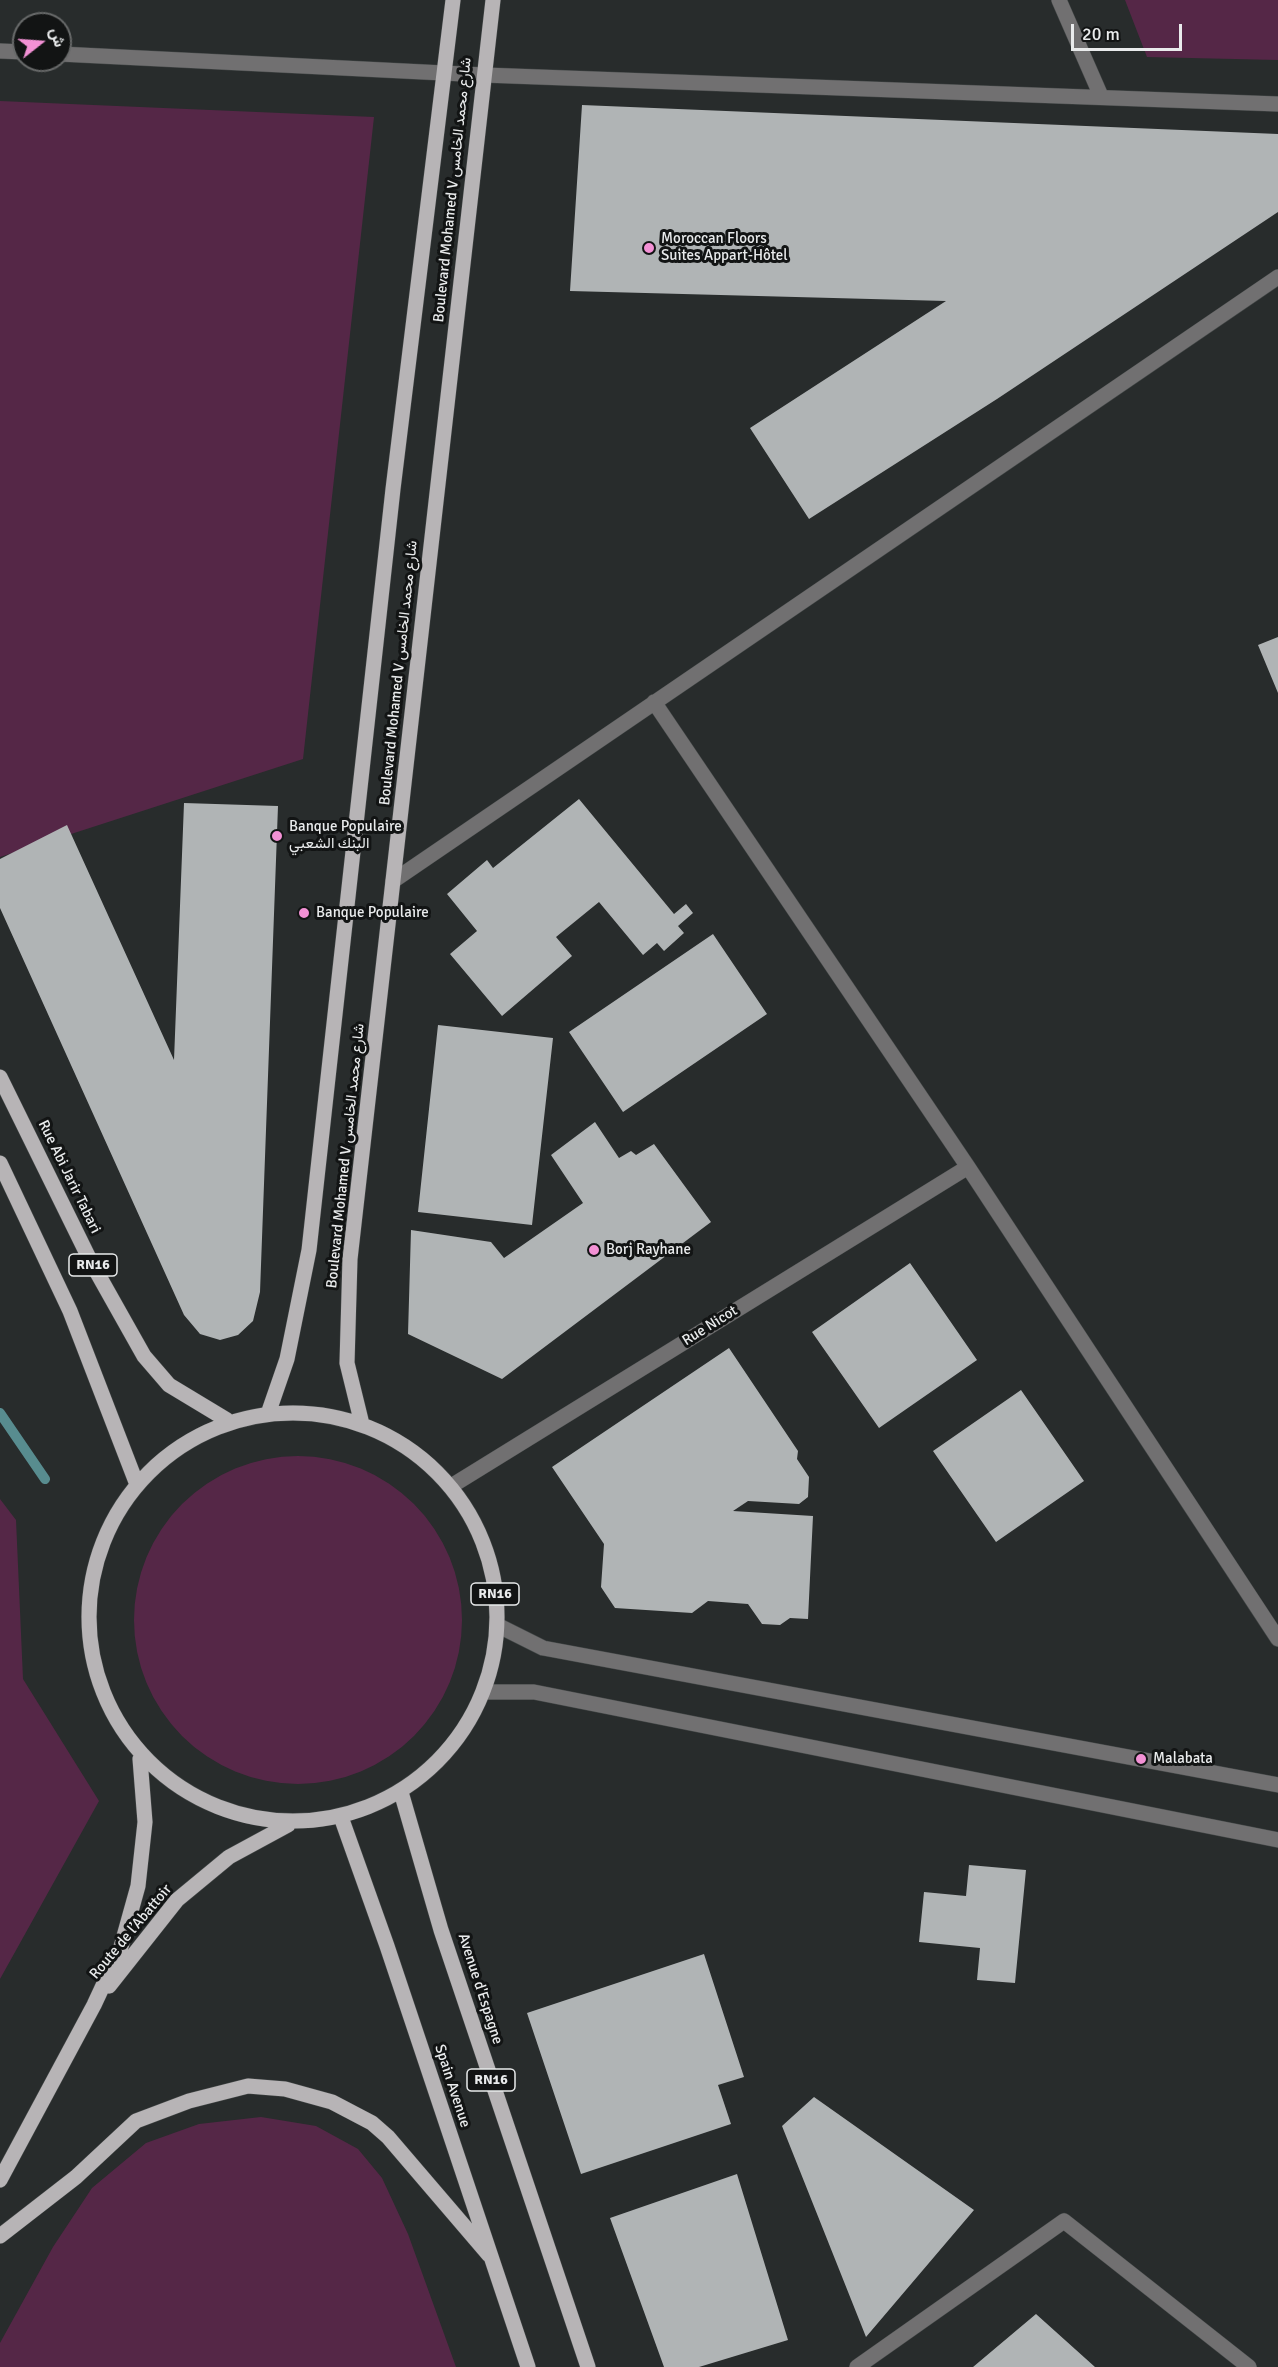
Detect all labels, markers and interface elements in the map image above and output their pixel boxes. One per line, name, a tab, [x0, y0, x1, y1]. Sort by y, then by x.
north arrow	[12, 12, 72, 72]
scale bar	[1074, 12, 1185, 50]
text: 20 m	[1082, 23, 1120, 45]
text: ش	[45, 25, 70, 49]
street label: Boulevard Mohamed V شارع محمد الخامس	[430, 57, 476, 323]
place label: Moroccan Floors Suites Appart-Hôtel	[661, 230, 788, 265]
marker: Moroccan Floors Suites Appart-Hôtel	[642, 241, 656, 255]
street label: Boulevard Mohamed V شارع محمد الخامس	[376, 540, 422, 806]
place label: Banque Populaire البنك الشعبي	[289, 818, 402, 853]
marker: Banque Populaire البنك الشعبي	[270, 829, 284, 843]
place label: Banque Populaire	[316, 904, 429, 922]
marker: Banque Populaire	[297, 906, 311, 920]
street label: Boulevard Mohamed V شارع محمد الخامس	[323, 1023, 369, 1289]
street label: Rue Abi Jarir Tabari	[34, 1117, 104, 1237]
place label: Borj Rayhane	[606, 1241, 691, 1259]
marker: Borj Rayhane	[587, 1243, 601, 1257]
road number: RN16	[69, 1254, 117, 1276]
street label: Rue Nicot	[679, 1302, 741, 1350]
road number: RN16	[471, 1583, 519, 1605]
place label: Malabata	[1153, 1750, 1213, 1768]
marker: Malabata	[1134, 1752, 1148, 1766]
street label: Route de l’Abattoir	[86, 1881, 176, 1983]
street label: Avenue d'Espagne	[454, 1931, 506, 2047]
street label: Spain Avenue	[430, 2042, 474, 2130]
road number: RN16	[467, 2069, 515, 2091]

